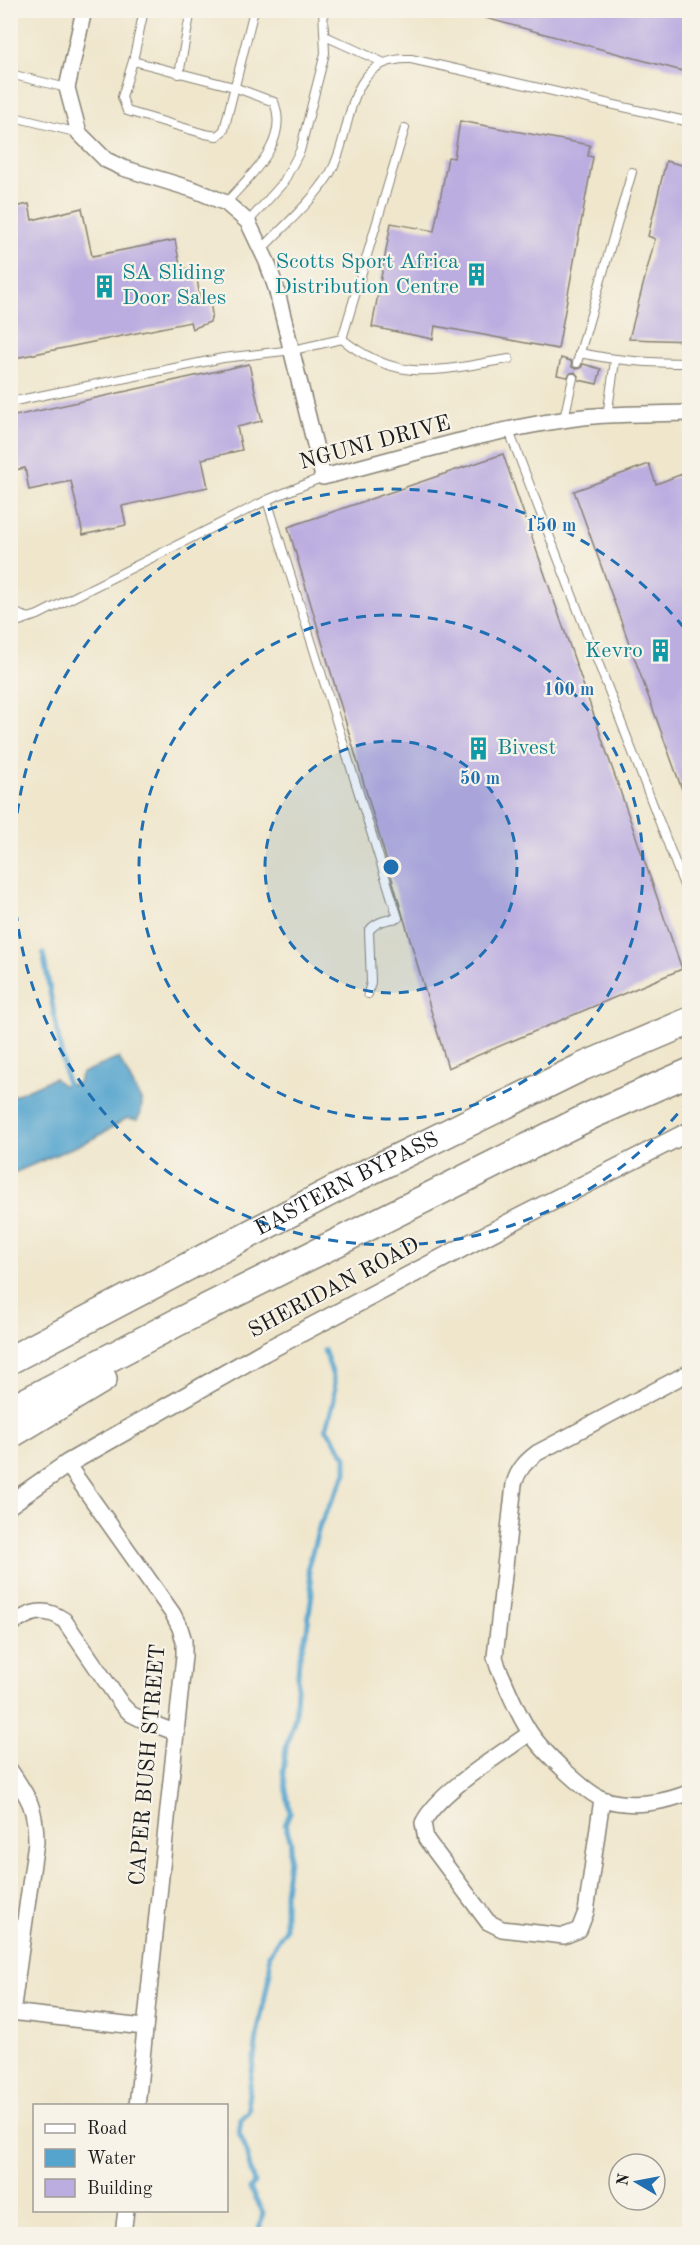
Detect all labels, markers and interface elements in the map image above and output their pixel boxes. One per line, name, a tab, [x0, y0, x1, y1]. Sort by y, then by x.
place label: Scotts Sport Africa Distribution Centre	[275, 251, 459, 298]
place label: SA Sliding Door Sales	[122, 262, 226, 309]
building icon: Scotts Sport Africa Distribution Centre	[464, 262, 490, 288]
building icon: SA Sliding Door Sales	[91, 273, 117, 299]
street label: NGUNI DRIVE	[297, 412, 453, 474]
text: 150 m	[526, 517, 576, 535]
building icon: Kevro	[648, 638, 674, 664]
place label: Kevro	[585, 640, 643, 662]
text: 100 m	[544, 681, 594, 699]
building icon: Bivest	[466, 735, 492, 761]
place label: Bivest	[497, 737, 556, 759]
text: 50 m	[460, 770, 500, 788]
centre of rings	[381, 857, 401, 877]
street label: EASTERN BYPASS	[251, 1128, 442, 1240]
street label: SHERIDAN ROAD	[245, 1234, 423, 1342]
street label: CAPER BUSH STREET	[126, 1643, 170, 1887]
legend	[33, 2104, 228, 2212]
text: Road	[87, 2120, 127, 2138]
text: Water	[87, 2150, 136, 2168]
north arrow	[607, 2152, 667, 2212]
text: N	[615, 2172, 633, 2187]
text: Building	[87, 2180, 153, 2198]

